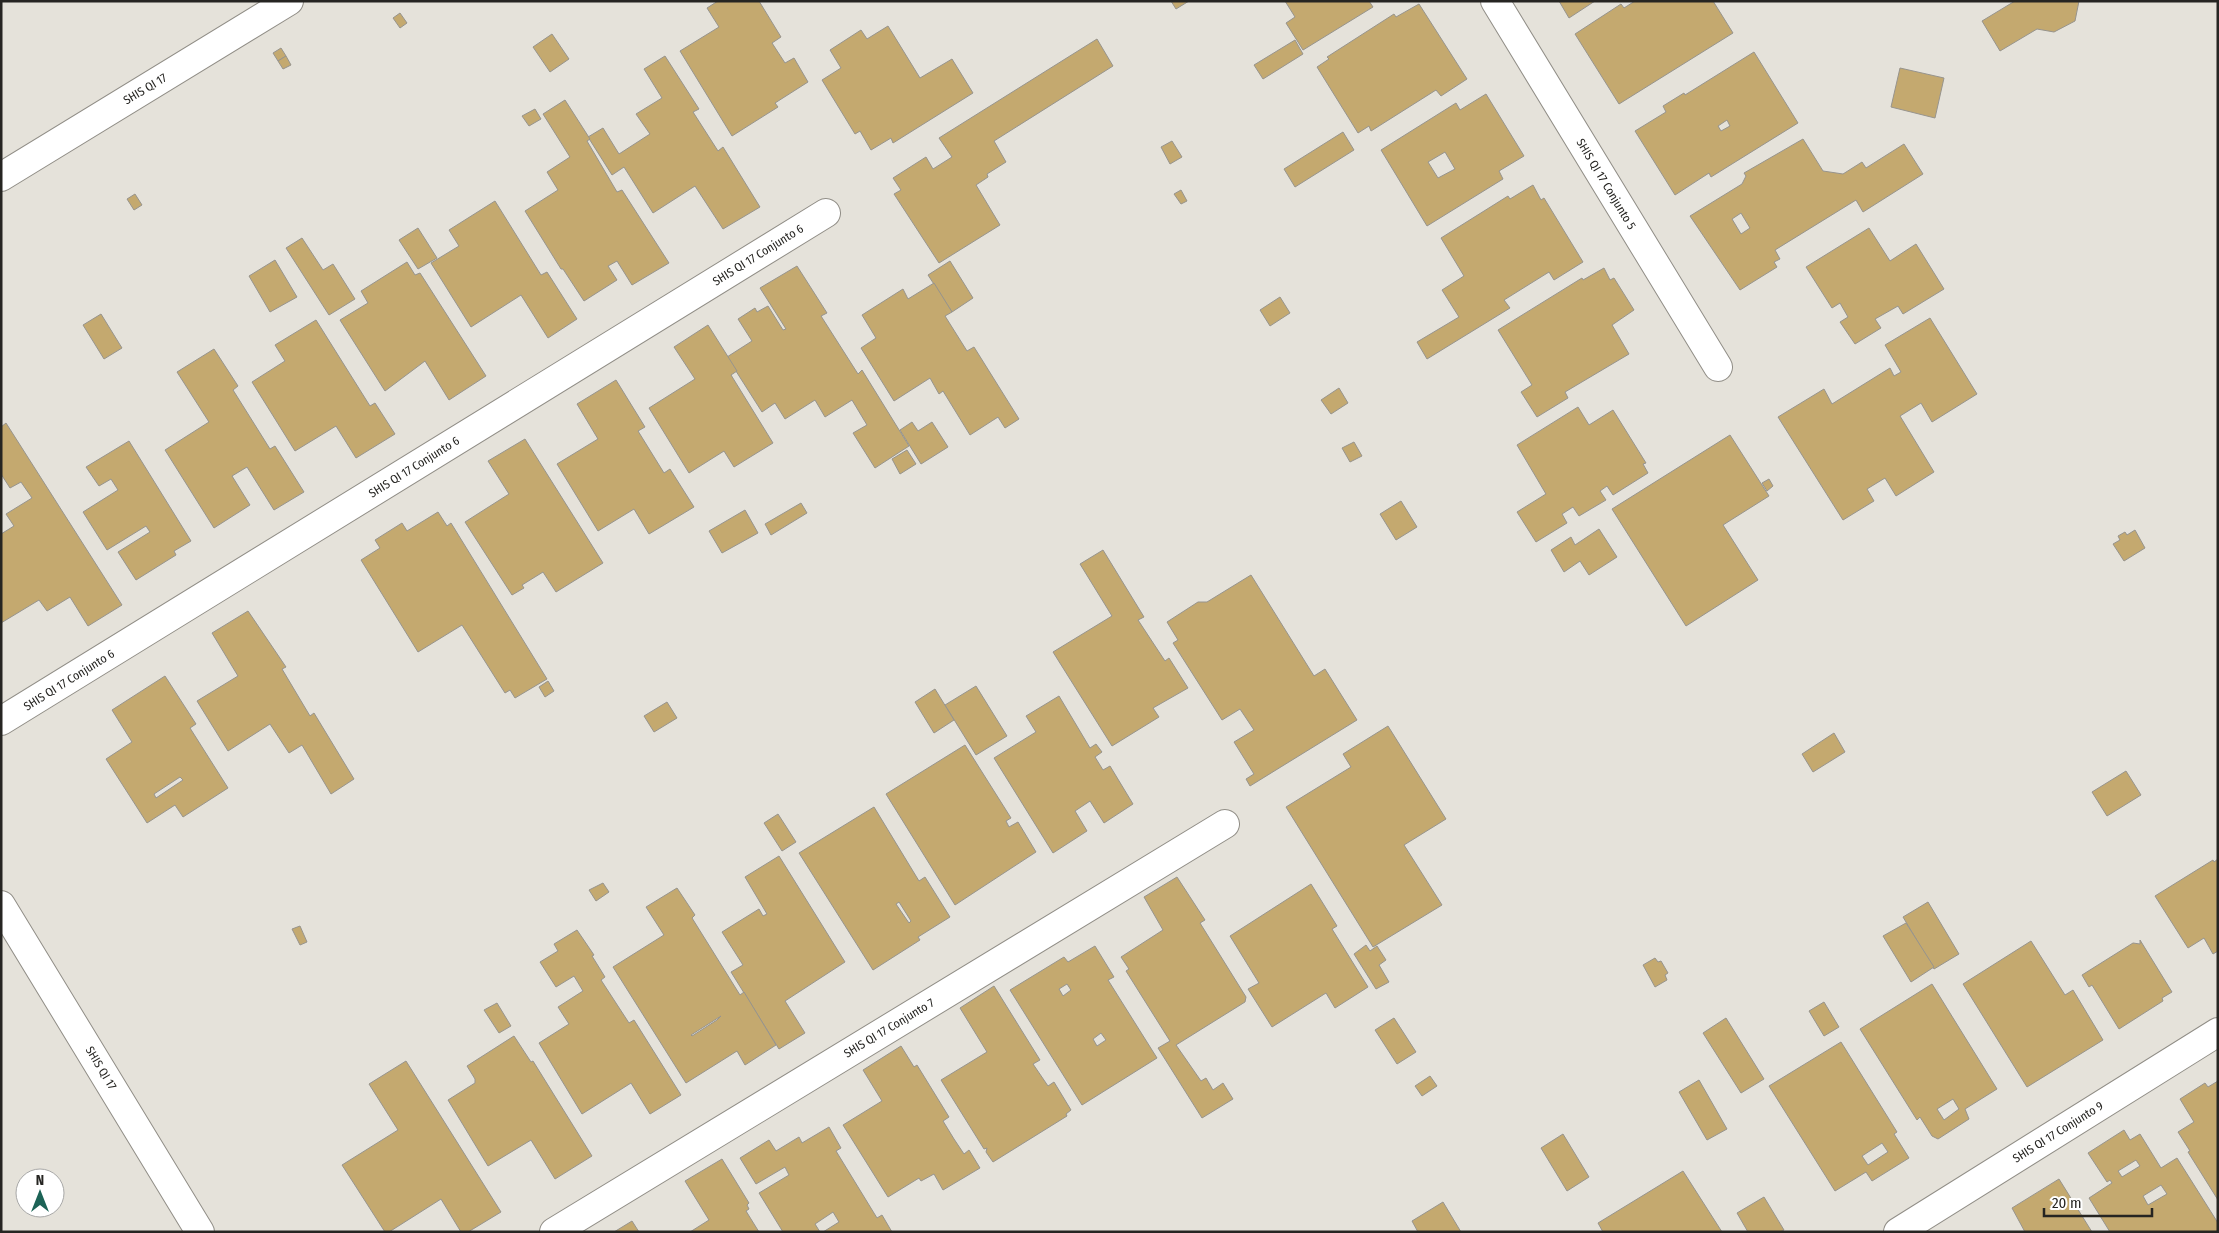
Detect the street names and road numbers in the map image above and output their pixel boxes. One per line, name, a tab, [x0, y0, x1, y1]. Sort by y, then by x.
street label: SHIS QI 17	[121, 71, 169, 107]
street label: SHIS QI 17 Conjunto 5	[1573, 136, 1639, 232]
street label: SHIS QI 17 Conjunto 6	[710, 221, 806, 288]
street label: SHIS QI 17 Conjunto 6	[366, 433, 462, 500]
street label: SHIS QI 17 Conjunto 6	[21, 646, 117, 713]
street label: SHIS QI 17 Conjunto 7	[841, 995, 937, 1060]
street label: SHIS QI 17	[83, 1044, 119, 1092]
street label: SHIS QI 17 Conjunto 9	[2010, 1098, 2106, 1165]

